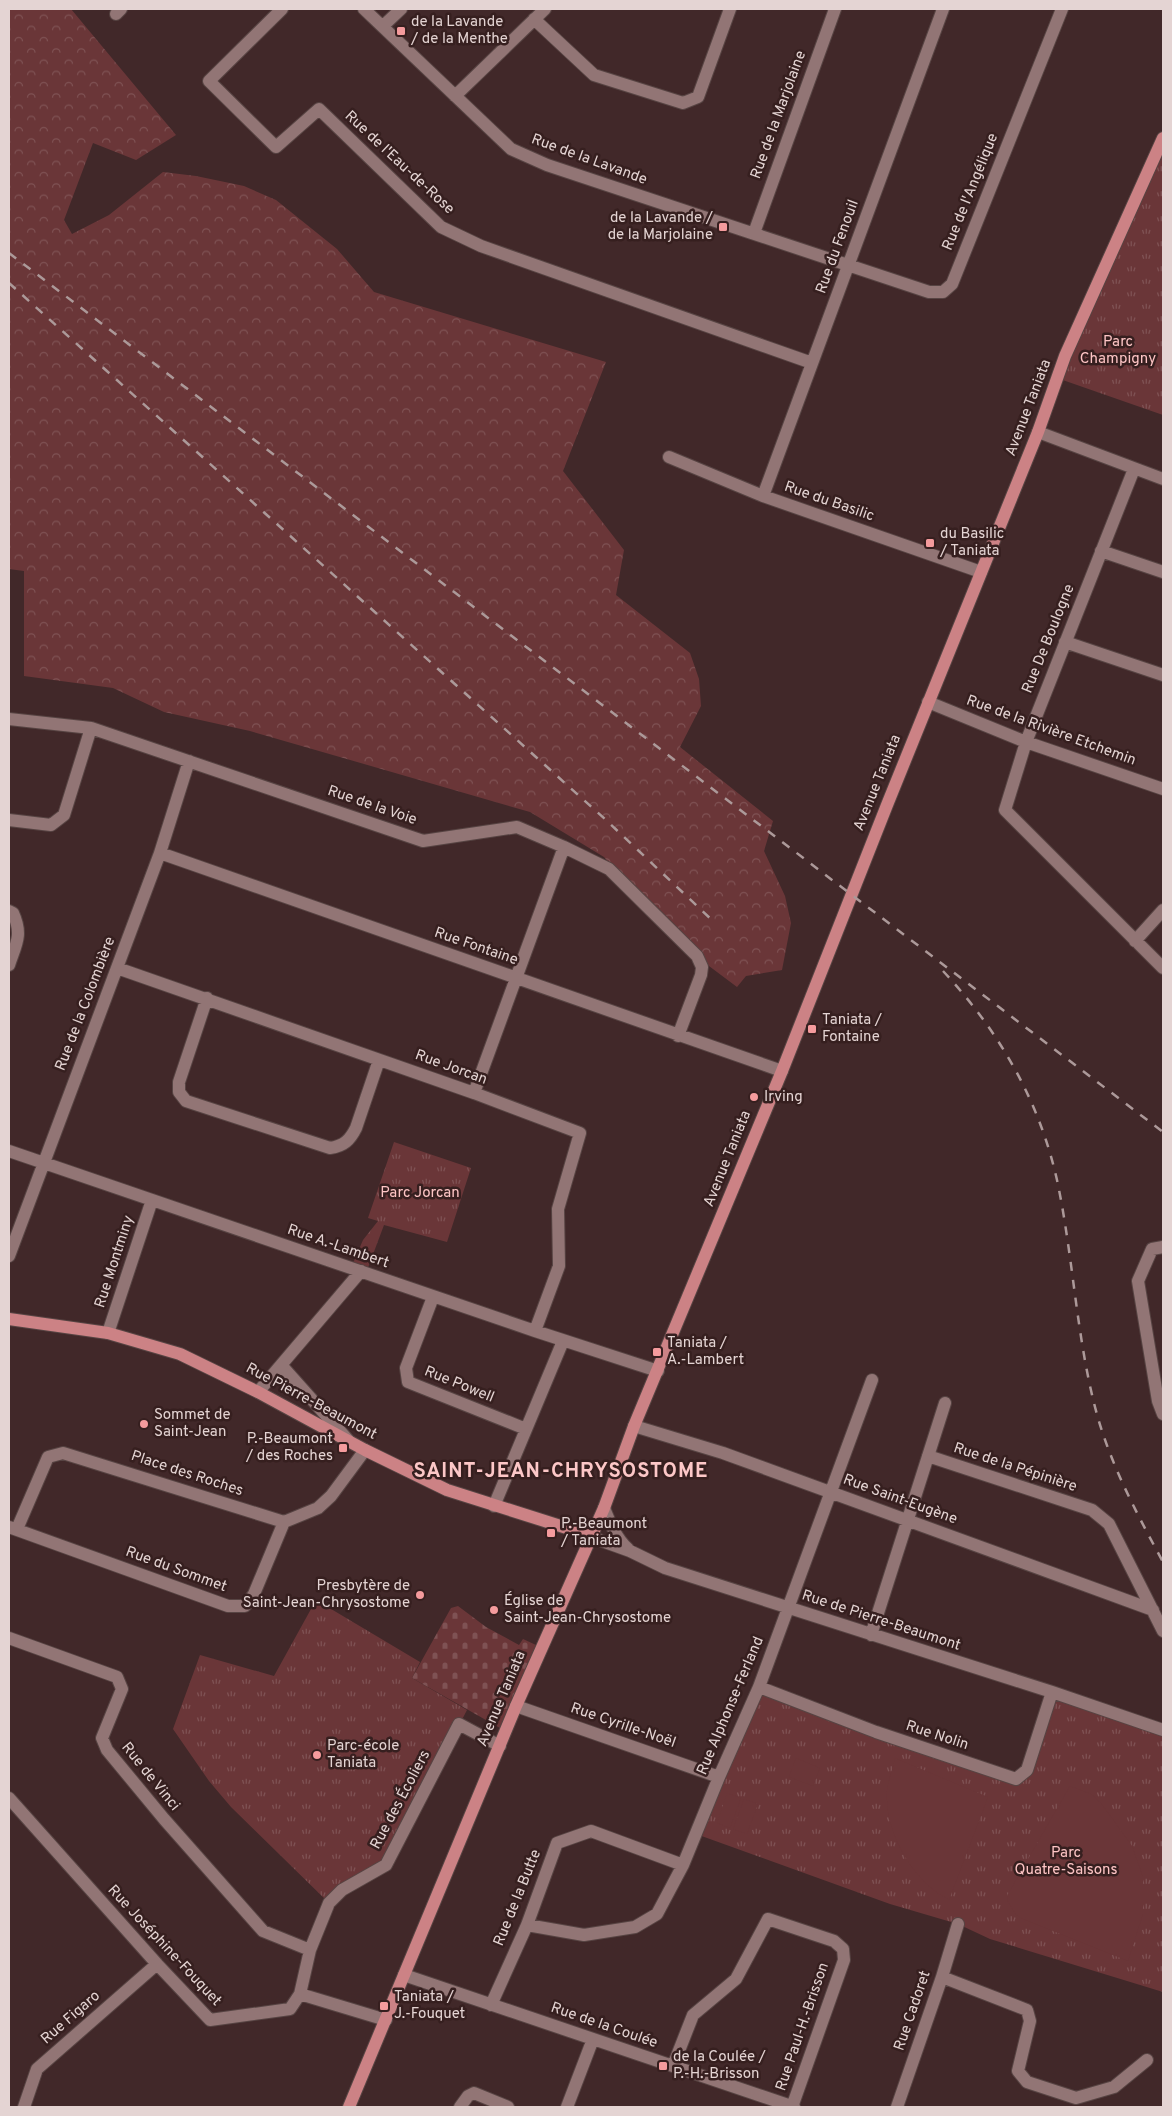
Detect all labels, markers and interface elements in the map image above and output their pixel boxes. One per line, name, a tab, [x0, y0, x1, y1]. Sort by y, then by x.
place label: de la Lavande / de la Menthe	[410, 13, 508, 49]
marker: de la Lavande / de la Menthe	[395, 25, 407, 37]
street label: Rue de la Marjolaine	[747, 48, 811, 182]
street label: Rue de l'Eau-de-Rose	[340, 107, 458, 219]
street label: Rue de la Lavande	[528, 130, 650, 190]
street label: Rue de l'Angélique	[939, 131, 1003, 253]
street label: Rue du Fenouil	[812, 197, 864, 297]
place label: de la Lavande / de la Marjolaine	[608, 209, 714, 245]
marker: de la Lavande / de la Marjolaine	[717, 221, 729, 233]
park label: Parc Champigny	[1080, 333, 1156, 369]
street label: Avenue Taniata	[1002, 357, 1056, 459]
street label: Rue du Basilic	[781, 478, 877, 526]
place label: du Basilic / Taniata	[939, 525, 1004, 561]
marker: du Basilic / Taniata	[924, 537, 936, 549]
street label: Rue De Boulogne	[1018, 582, 1080, 696]
street label: Rue de la Rivière Etchemin	[964, 691, 1138, 771]
street label: Avenue Taniata	[850, 732, 906, 834]
street label: Rue de la Voie	[325, 782, 419, 830]
street label: Rue Fontaine	[432, 924, 520, 970]
street label: Rue de la Colombière	[52, 934, 120, 1074]
place label: Taniata / Fontaine	[822, 1011, 883, 1047]
marker: Taniata / Fontaine	[806, 1023, 818, 1035]
street label: Rue Jorcan	[412, 1046, 490, 1090]
place label: Irving	[764, 1088, 803, 1107]
marker: Irving	[748, 1091, 760, 1103]
street label: Avenue Taniata	[700, 1108, 756, 1210]
park label: Parc Jorcan	[380, 1184, 460, 1203]
street label: Rue Montminy	[91, 1213, 139, 1311]
street label: Rue A.-Lambert	[285, 1221, 391, 1273]
place label: Taniata / A.-Lambert	[667, 1334, 744, 1370]
marker: Taniata / A.-Lambert	[651, 1346, 663, 1358]
street label: Rue Pierre-Beaumont	[242, 1359, 380, 1445]
street label: Rue Powell	[421, 1362, 497, 1408]
place label: Sommet de Saint-Jean	[154, 1406, 230, 1442]
marker: Sommet de Saint-Jean	[138, 1418, 150, 1430]
place label: P.-Beaumont / des Roches	[245, 1430, 333, 1466]
street label: Rue de la Pépinière	[951, 1439, 1079, 1497]
marker: P.-Beaumont / des Roches	[337, 1442, 349, 1454]
street label: Place des Roches	[128, 1447, 246, 1501]
district label: SAINT-JEAN-CHRYSOSTOME	[413, 1459, 709, 1485]
street label: Rue Saint-Eugène	[840, 1471, 960, 1529]
place label: P.-Beaumont / Taniata	[560, 1515, 647, 1551]
marker: P.-Beaumont / Taniata	[545, 1527, 557, 1539]
street label: Rue du Sommet	[123, 1543, 229, 1597]
place label: Presbytère de Saint-Jean-Chrysostome	[243, 1577, 410, 1613]
street label: Rue de Pierre-Beaumont	[799, 1586, 963, 1656]
marker: Presbytère de Saint-Jean-Chrysostome	[414, 1589, 426, 1601]
place label: Église de Saint-Jean-Chrysostome	[504, 1591, 671, 1628]
marker: Église de Saint-Jean-Chrysostome	[488, 1604, 500, 1616]
street label: Rue Alphonse-Ferland	[693, 1634, 769, 1778]
street label: Avenue Taniata	[473, 1648, 531, 1750]
street label: Rue Cyrille-Noël	[568, 1699, 678, 1753]
street label: Rue Nolin	[903, 1717, 971, 1755]
place label: Parc-école Taniata	[327, 1737, 399, 1773]
street label: Rue de Vinci	[117, 1739, 183, 1815]
street label: Rue des Écoliers	[366, 1747, 435, 1853]
marker: Parc-école Taniata	[311, 1749, 323, 1761]
park label: Parc Quatre-Saisons	[1014, 1844, 1118, 1880]
street label: Rue de la Butte	[490, 1847, 546, 1949]
street label: Rue Joséphine-Fouquet	[103, 1881, 225, 2011]
street label: Rue Paul-H.-Brisson	[772, 1960, 834, 2094]
street label: Rue Cadoret	[890, 1969, 936, 2053]
street label: Rue Figaro	[37, 1987, 105, 2049]
place label: Taniata / J.-Fouquet	[394, 1988, 465, 2024]
street label: Rue de la Coulée	[548, 1999, 660, 2053]
marker: Taniata / J.-Fouquet	[378, 2000, 390, 2012]
place label: de la Coulée / P.-H.-Brisson	[673, 2048, 767, 2084]
marker: de la Coulée / P.-H.-Brisson	[657, 2060, 669, 2072]

